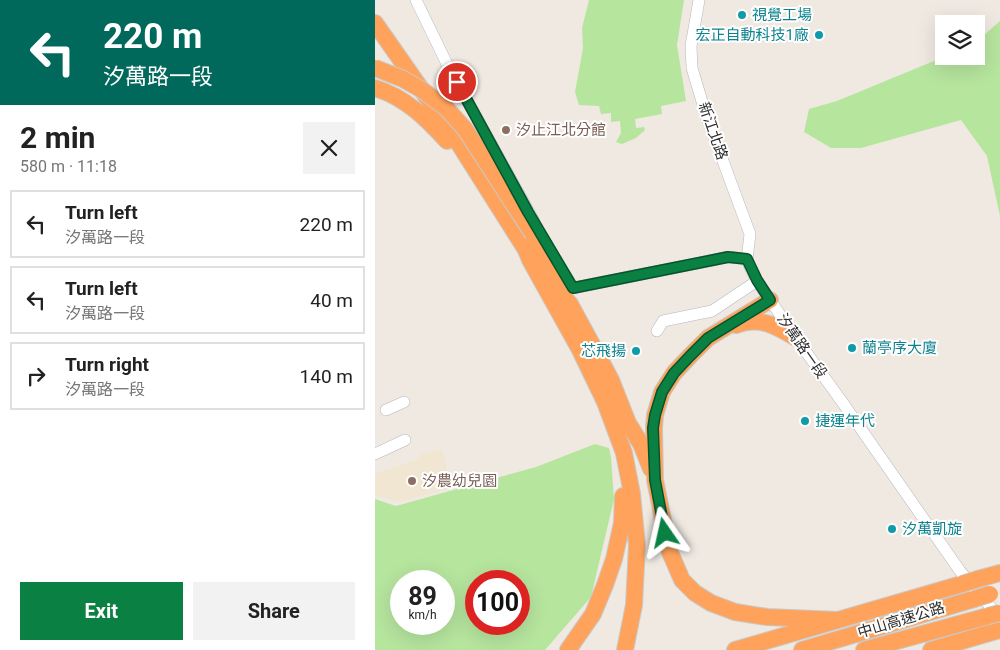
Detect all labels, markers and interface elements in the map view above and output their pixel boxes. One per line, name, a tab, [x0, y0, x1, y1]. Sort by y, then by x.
place label: 視覺工場	[752, 6, 812, 24]
marker: 視覺工場	[736, 9, 748, 21]
map controls	[935, 15, 985, 65]
button: layers	[935, 15, 985, 65]
text: 220 m	[103, 16, 202, 57]
icon: left	[20, 20, 85, 85]
place label: 宏正自動科技1廠	[696, 26, 809, 44]
marker: 宏正自動科技1廠	[813, 29, 825, 41]
pin	[436, 61, 478, 103]
text: 汐萬路一段	[103, 64, 213, 89]
icon: arrive	[443, 68, 471, 96]
street label: 新江北路	[695, 100, 731, 162]
text: 2 min	[20, 120, 95, 155]
place label: 汐止江北分館	[516, 121, 606, 139]
button: close	[303, 122, 355, 174]
marker: 汐止江北分館	[500, 124, 512, 136]
text: 580 m · 11:18	[20, 157, 117, 176]
text: Turn left	[65, 201, 138, 224]
icon: left	[22, 210, 50, 238]
text: 220 m	[300, 213, 353, 236]
text: 汐萬路一段	[65, 228, 145, 247]
text: Turn left	[65, 277, 138, 300]
icon: left	[22, 286, 50, 314]
text: 40 m	[310, 289, 353, 312]
text: 汐萬路一段	[65, 304, 145, 323]
street label: 汐萬路一段	[773, 310, 831, 382]
place label: 蘭亭序大廈	[862, 339, 937, 357]
place label: 芯飛揚	[581, 342, 626, 360]
marker: 蘭亭序大廈	[846, 342, 858, 354]
marker: 芯飛揚	[630, 345, 642, 357]
text: Turn right	[65, 353, 149, 376]
icon: right	[22, 362, 50, 390]
text: 140 m	[300, 365, 353, 388]
text: 汐萬路一段	[65, 380, 145, 399]
place label: 捷運年代	[815, 412, 875, 430]
marker: 捷運年代	[799, 415, 811, 427]
place label: 汐農幼兒園	[422, 472, 497, 490]
marker: 汐農幼兒園	[406, 475, 418, 487]
position arrow	[638, 506, 690, 558]
place label: 汐萬凱旋	[902, 520, 962, 538]
marker: 汐萬凱旋	[886, 523, 898, 535]
speed limit sign: 100	[465, 570, 530, 635]
button: Exit	[20, 582, 183, 640]
button: Share	[193, 582, 355, 640]
text: 89	[408, 582, 437, 611]
street label: 中山高速公路	[855, 598, 947, 642]
text: km/h	[408, 608, 437, 622]

